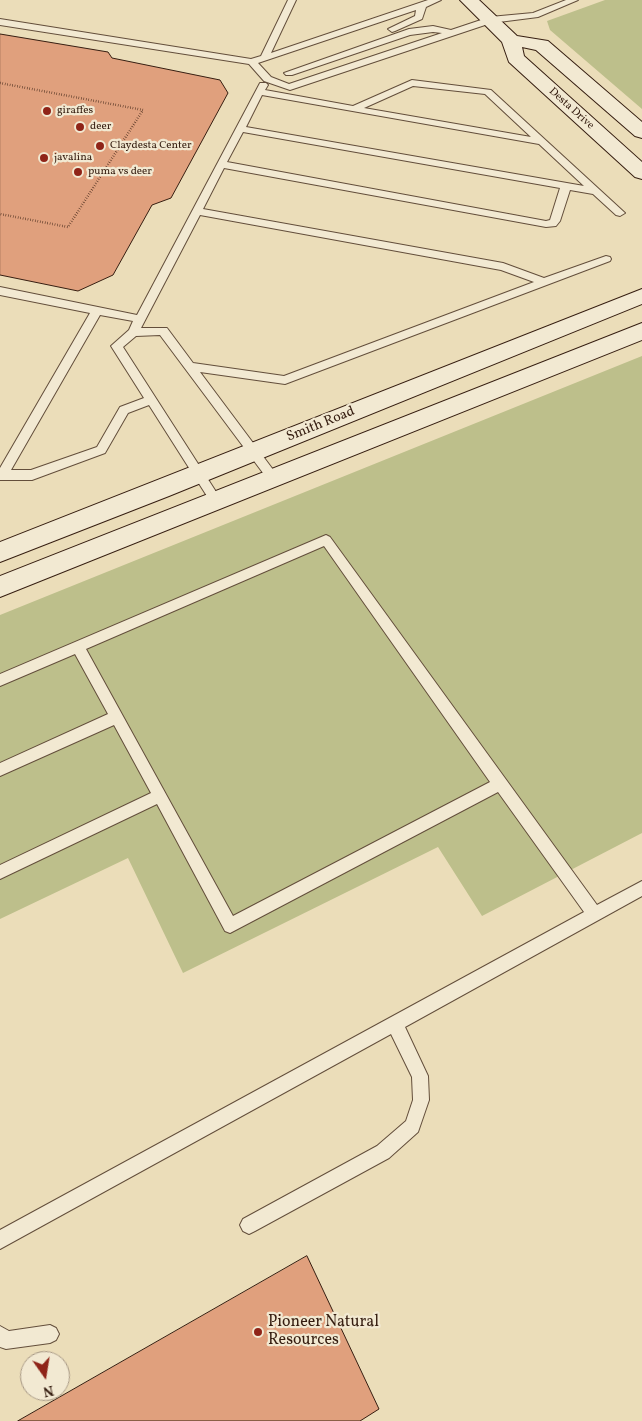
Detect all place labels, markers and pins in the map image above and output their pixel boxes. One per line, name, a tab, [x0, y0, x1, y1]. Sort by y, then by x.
place label: giraffes	[57, 104, 93, 118]
marker: giraffes	[41, 105, 53, 117]
place label: deer	[90, 120, 111, 134]
marker: deer	[74, 121, 86, 133]
place label: Claydesta Center	[110, 139, 192, 153]
marker: Claydesta Center	[94, 140, 106, 152]
place label: javalina	[54, 151, 92, 165]
marker: javalina	[38, 152, 50, 164]
place label: puma vs deer	[88, 165, 152, 179]
marker: puma vs deer	[72, 166, 84, 178]
place label: Pioneer Natural Resources	[268, 1313, 379, 1351]
marker: Pioneer Natural Resources	[252, 1326, 264, 1338]

